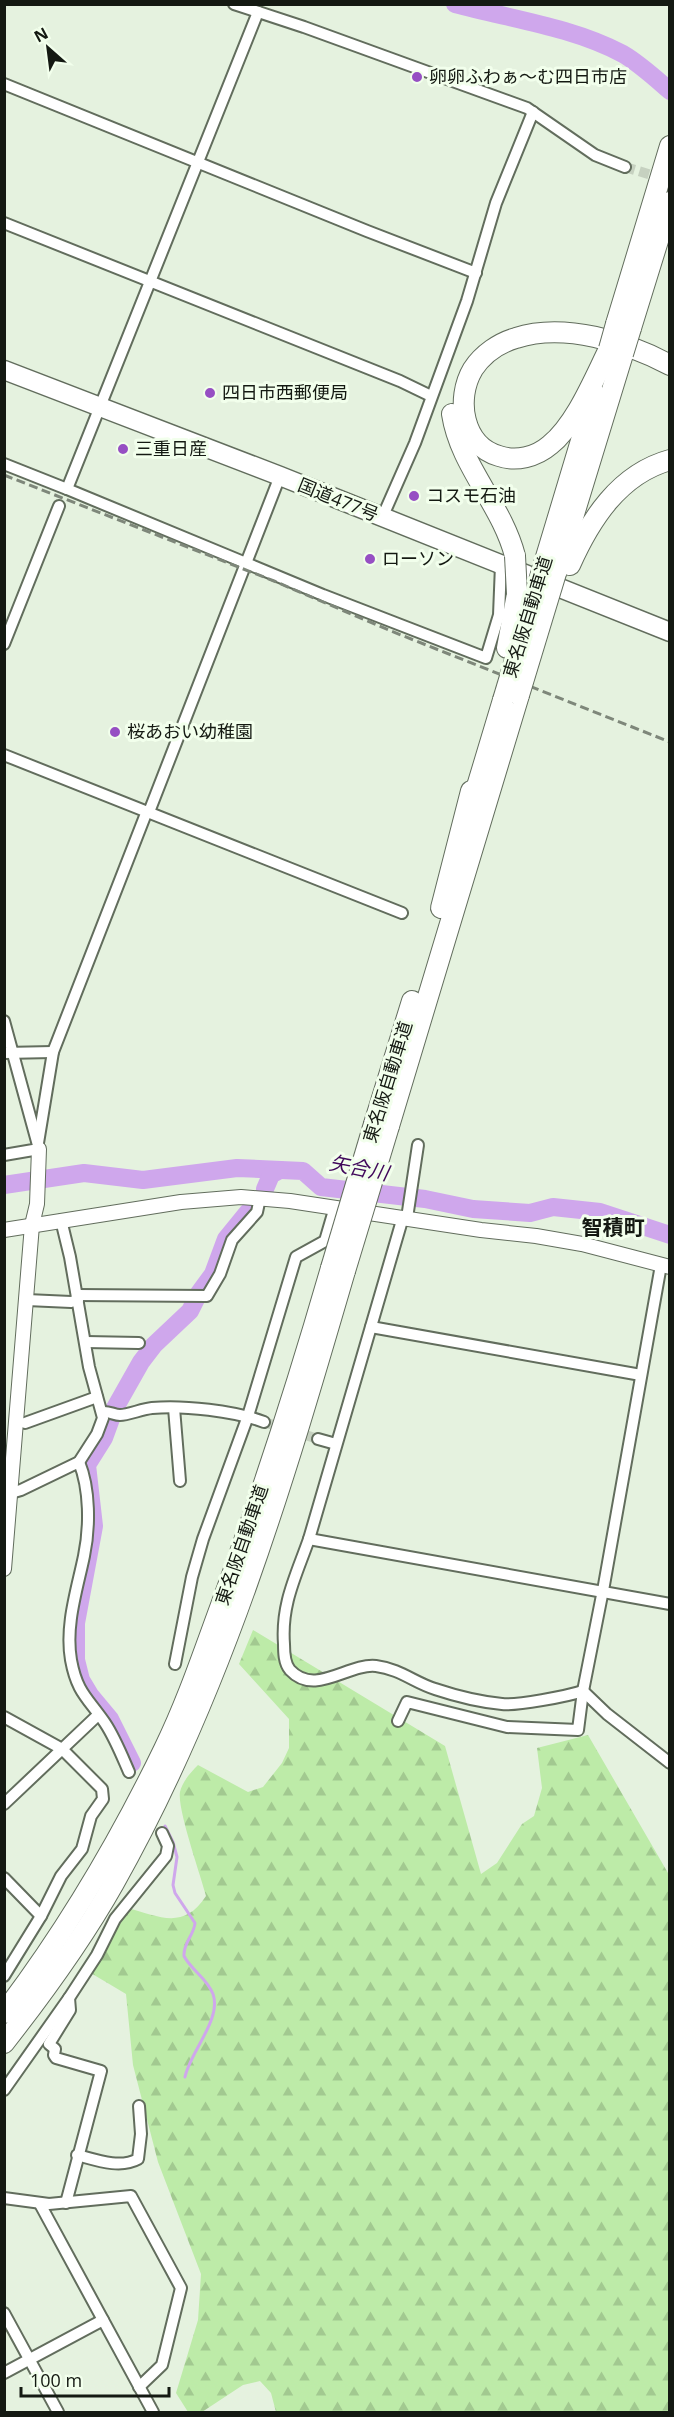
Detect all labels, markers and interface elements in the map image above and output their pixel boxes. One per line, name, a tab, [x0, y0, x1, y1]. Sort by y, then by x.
north arrow	[18, 18, 78, 78]
text: N	[30, 22, 52, 48]
place label: 卵卵ふわぁ～む四日市店	[429, 64, 627, 88]
marker: 卵卵ふわぁ～む四日市店	[410, 70, 424, 84]
place label: 四日市西郵便局	[222, 380, 348, 404]
marker: 四日市西郵便局	[203, 386, 217, 400]
place label: 三重日産	[135, 436, 207, 460]
marker: 三重日産	[116, 442, 130, 456]
street label: 国道477号	[295, 472, 382, 526]
place label: コスモ石油	[426, 483, 516, 507]
marker: コスモ石油	[407, 489, 421, 503]
place label: ローソン	[382, 546, 454, 570]
marker: ローソン	[363, 552, 377, 566]
street label: 東名阪自動車道	[497, 553, 557, 680]
place label: 桜あおい幼稚園	[127, 719, 253, 743]
marker: 桜あおい幼稚園	[108, 725, 122, 739]
street label: 東名阪自動車道	[357, 1018, 417, 1145]
water label: 矢合川	[327, 1149, 393, 1187]
district label: 智積町	[582, 1213, 645, 1241]
street label: 東名阪自動車道	[209, 1481, 273, 1608]
scale bar	[21, 2360, 170, 2398]
text: 100 m	[30, 2368, 82, 2392]

